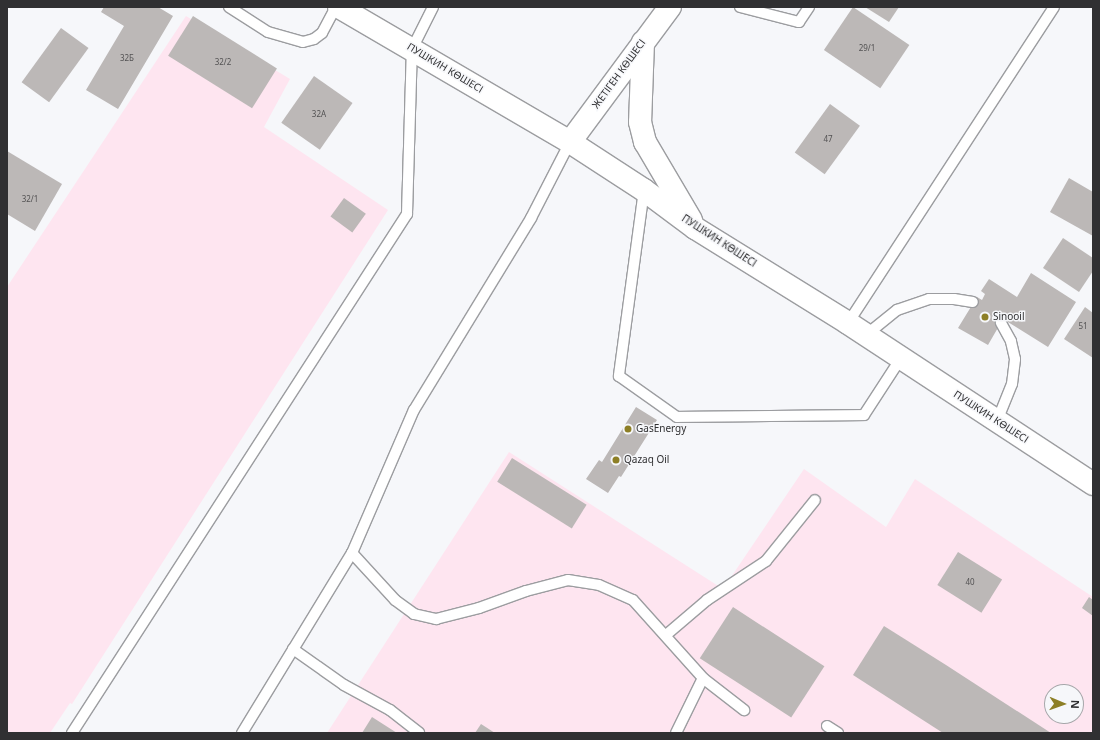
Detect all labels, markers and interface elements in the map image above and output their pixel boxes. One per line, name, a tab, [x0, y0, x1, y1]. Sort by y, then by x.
street label: ЖЕТІГЕН КӨШЕСІ	[590, 37, 648, 111]
street label: ПУШКИН КӨШЕСІ	[405, 41, 485, 95]
house number: 29/1	[859, 43, 875, 53]
house number: 32Б	[120, 53, 134, 63]
house number: 32/2	[215, 57, 231, 67]
house number: 32А	[312, 109, 326, 119]
house number: 47	[823, 134, 833, 144]
house number: 32/1	[22, 194, 38, 204]
street label: ПУШКИН КӨШЕСІ	[679, 212, 759, 270]
place label: Sinooil	[993, 311, 1025, 323]
marker: Sinooil	[980, 312, 990, 322]
house number: 51	[1078, 321, 1088, 331]
street label: ПУШКИН КӨШЕСІ	[951, 388, 1031, 446]
place label: GasEnergy	[636, 423, 686, 435]
marker: GasEnergy	[623, 424, 633, 434]
place label: Qazaq Oil	[624, 454, 669, 466]
marker: Qazaq Oil	[611, 455, 621, 465]
house number: 40	[965, 577, 975, 587]
north arrow	[1044, 684, 1084, 724]
text: N	[1068, 700, 1083, 709]

